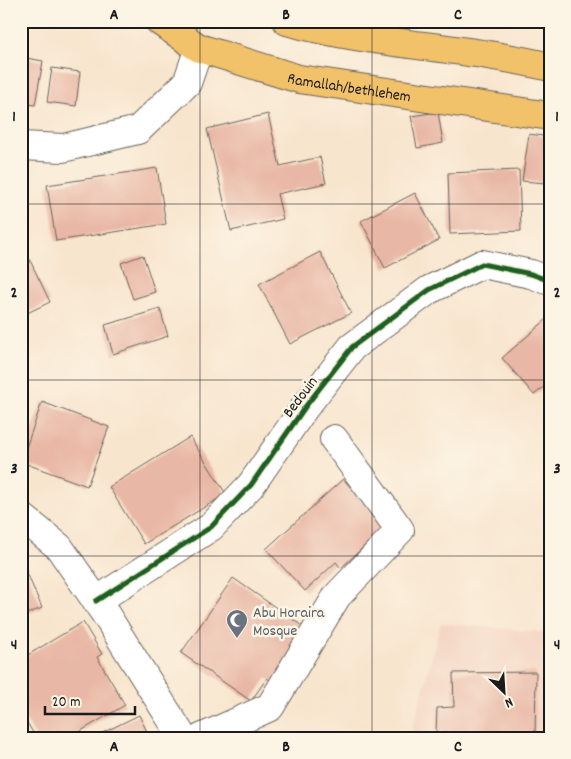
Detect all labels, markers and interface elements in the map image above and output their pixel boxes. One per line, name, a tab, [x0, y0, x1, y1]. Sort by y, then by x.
text: A	[110, 4, 119, 27]
text: B	[282, 4, 290, 27]
text: C	[454, 4, 462, 27]
street label: Ramallah/bethlehem	[284, 67, 412, 109]
text: 1	[12, 106, 16, 129]
text: 1	[555, 106, 559, 129]
text: 2	[11, 282, 18, 305]
text: 2	[554, 282, 561, 305]
street label: Bedouin	[278, 372, 324, 423]
text: 3	[10, 458, 18, 481]
text: 3	[553, 458, 561, 481]
place label: Abu Horaira Mosque	[253, 602, 325, 643]
mosque icon: Abu Horaira Mosque	[225, 608, 249, 639]
text: 4	[11, 634, 17, 657]
text: 4	[554, 634, 560, 657]
north arrow	[478, 666, 528, 716]
scale bar	[45, 684, 135, 716]
text: N	[501, 691, 516, 713]
text: 20 m	[52, 692, 80, 714]
text: A	[110, 736, 119, 759]
text: B	[282, 736, 290, 759]
text: C	[454, 736, 462, 759]

